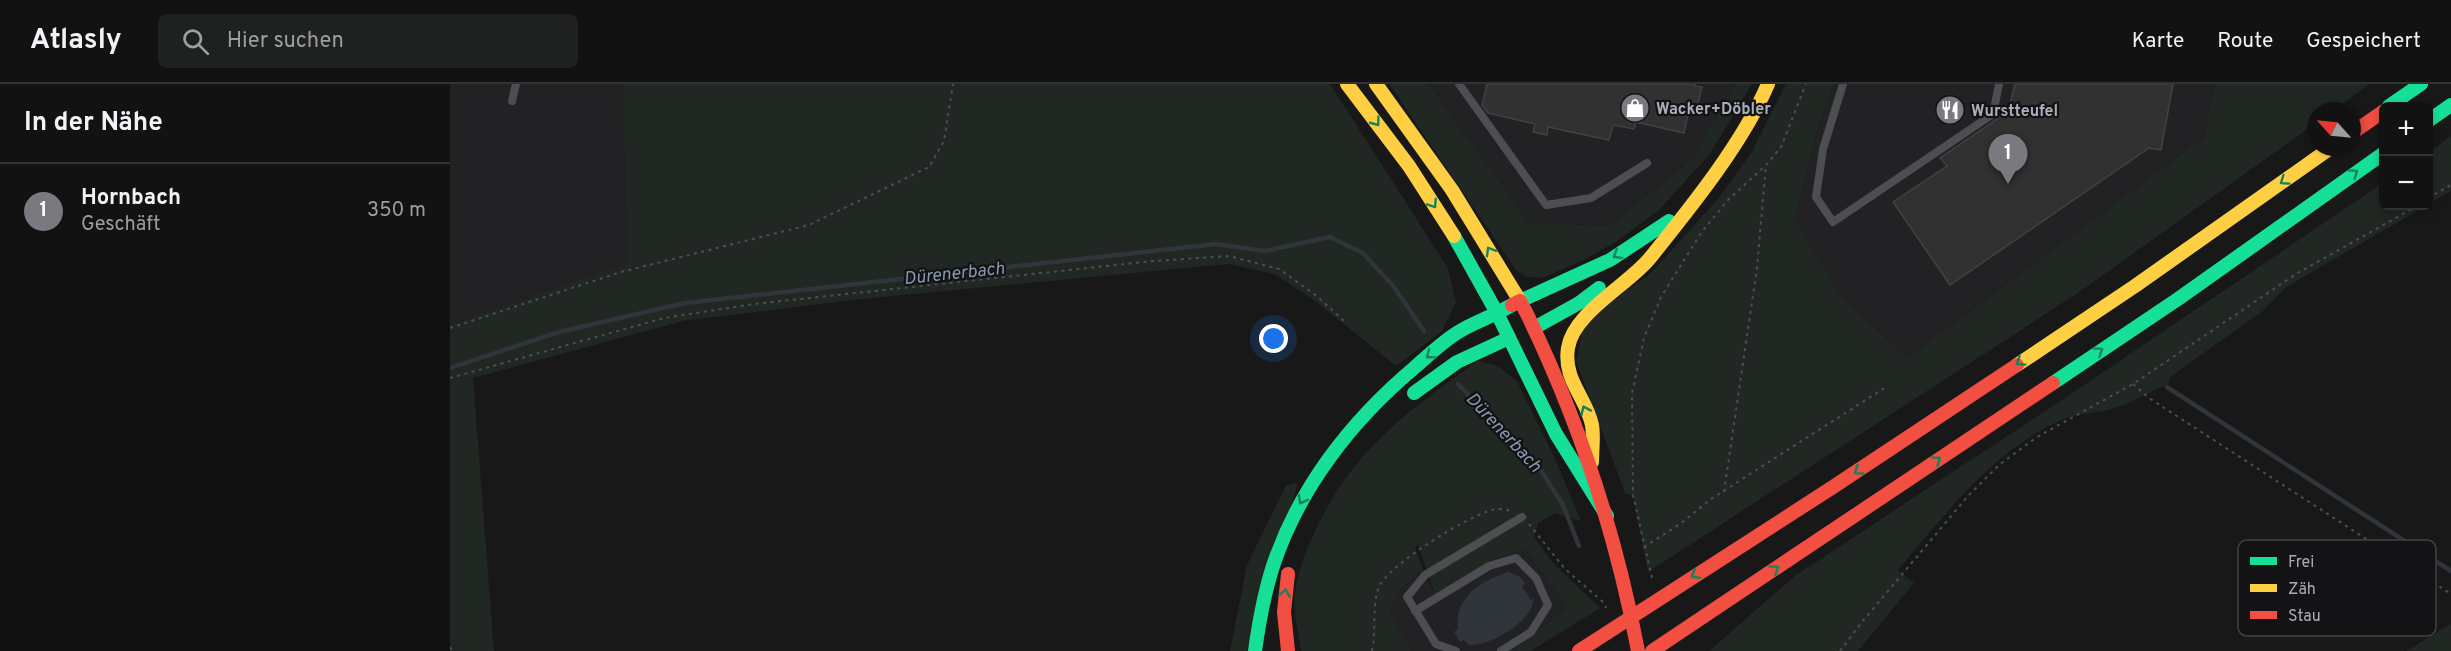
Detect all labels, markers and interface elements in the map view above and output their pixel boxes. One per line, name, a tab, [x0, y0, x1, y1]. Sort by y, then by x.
search box	[158, 14, 578, 68]
text: Atlasly	[30, 23, 122, 59]
icon: search	[179, 25, 212, 58]
text: Hier suchen	[227, 28, 344, 55]
text: Karte	[2132, 28, 2184, 55]
text: Route	[2217, 28, 2273, 55]
text: Gespeichert	[2306, 28, 2421, 55]
shop icon: Wacker+Döbler	[1619, 92, 1651, 124]
restaurant icon: Wurstteufel	[1934, 94, 1966, 126]
place label: Wacker+Döbler	[1656, 100, 1771, 120]
place label: Wurstteufel	[1971, 102, 2058, 122]
north arrow	[2307, 102, 2361, 156]
map controls	[2379, 102, 2433, 210]
button: +	[2379, 102, 2433, 156]
text: In der Nähe	[24, 107, 163, 140]
one-way arrow	[1368, 115, 1379, 126]
pin: 1	[1988, 135, 2028, 184]
button: −	[2379, 156, 2433, 210]
one-way arrow	[2348, 170, 2359, 181]
one-way arrow	[2280, 174, 2291, 185]
text: Hornbach	[81, 185, 181, 212]
text: 1	[40, 198, 48, 224]
text: 350 m	[367, 198, 426, 224]
one-way arrow	[1426, 198, 1437, 209]
text: Geschäft	[81, 212, 161, 238]
one-way arrow	[1486, 247, 1497, 257]
one-way arrow	[1613, 247, 1623, 259]
water label: Dürenerbach	[903, 258, 1006, 291]
your location	[1259, 324, 1288, 353]
one-way arrow	[1425, 347, 1436, 358]
one-way arrow	[2093, 347, 2103, 359]
one-way arrow	[2015, 355, 2026, 366]
water label: Dürenerbach	[1460, 388, 1546, 478]
one-way arrow	[1581, 406, 1593, 417]
one-way arrow	[1931, 456, 1942, 467]
one-way arrow	[1853, 464, 1864, 475]
one-way arrow	[1298, 494, 1309, 504]
legend	[2238, 540, 2436, 636]
text: Frei	[2288, 553, 2314, 573]
one-way arrow	[1769, 565, 1780, 576]
one-way arrow	[1691, 568, 1702, 579]
text: Zäh	[2288, 580, 2316, 600]
one-way arrow	[1278, 589, 1291, 599]
text: Stau	[2288, 607, 2321, 627]

